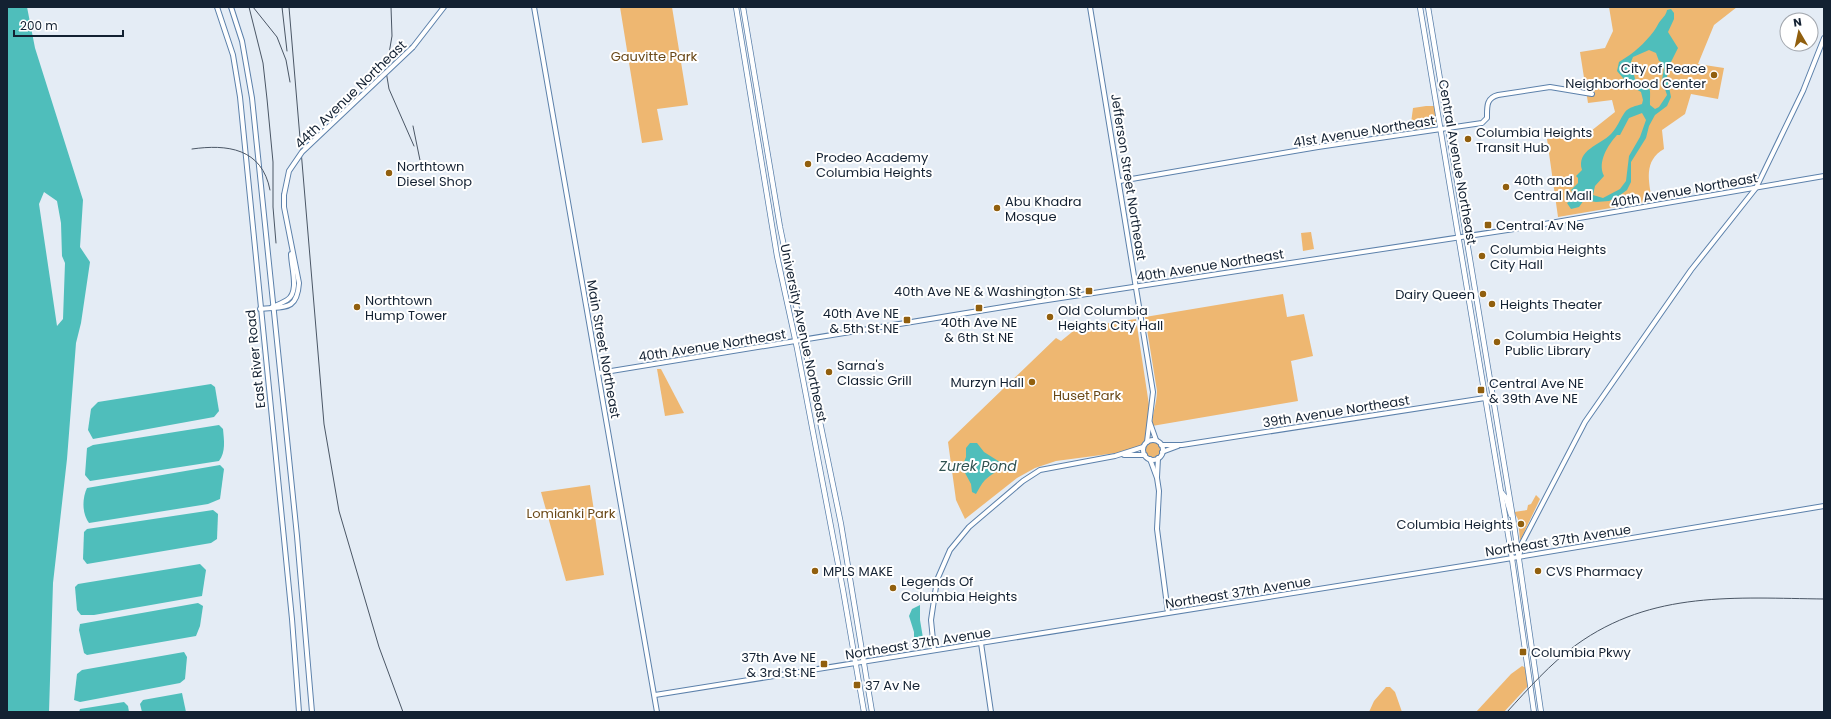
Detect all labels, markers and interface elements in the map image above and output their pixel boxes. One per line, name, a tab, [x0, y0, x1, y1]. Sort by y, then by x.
scale bar	[14, 12, 123, 38]
north arrow	[1779, 12, 1819, 52]
text: N	[1792, 14, 1803, 31]
text: 200 m	[20, 17, 58, 34]
street label: 44th Avenue Northeast	[290, 36, 411, 153]
park label: Gauvitte Park	[611, 47, 698, 66]
place label: City of Peace Neighborhood Center	[1565, 59, 1706, 93]
marker: City of Peace Neighborhood Center	[1709, 70, 1719, 80]
street label: Central Avenue Northeast	[1434, 78, 1481, 246]
street label: Jefferson Street Northeast	[1106, 92, 1151, 262]
street label: 41st Avenue Northeast	[1292, 111, 1437, 152]
place label: Columbia Heights Transit Hub	[1476, 123, 1593, 157]
marker: Columbia Heights Transit Hub	[1463, 134, 1473, 144]
place label: Prodeo Academy Columbia Heights	[816, 148, 933, 182]
place label: Northtown Diesel Shop	[397, 157, 472, 191]
marker: Prodeo Academy Columbia Heights	[803, 159, 813, 169]
marker: Northtown Diesel Shop	[384, 168, 394, 178]
street label: 40th Avenue Northeast	[1609, 168, 1759, 213]
place label: 40th and Central Mall	[1514, 171, 1592, 205]
marker: 40th and Central Mall	[1501, 182, 1511, 192]
place label: Abu Khadra Mosque	[1005, 192, 1082, 226]
marker: Abu Khadra Mosque	[992, 203, 1002, 213]
place label: Central Av Ne	[1496, 216, 1584, 235]
marker: Central Av Ne	[1483, 220, 1493, 230]
place label: Columbia Heights City Hall	[1490, 240, 1607, 274]
street label: University Avenue Northeast	[775, 242, 832, 424]
street label: 40th Avenue Northeast	[1135, 244, 1285, 287]
marker: Columbia Heights City Hall	[1477, 251, 1487, 261]
street label: Main Street Northeast	[582, 278, 625, 420]
place label: 40th Ave NE & Washington St	[894, 282, 1081, 301]
place label: Dairy Queen	[1395, 285, 1475, 304]
marker: 40th Ave NE & Washington St	[1084, 286, 1094, 296]
marker: Dairy Queen	[1478, 289, 1488, 299]
place label: Northtown Hump Tower	[365, 291, 447, 325]
place label: Heights Theater	[1500, 295, 1602, 314]
marker: Heights Theater	[1487, 299, 1497, 309]
place label: Old Columbia Heights City Hall	[1058, 301, 1163, 335]
marker: Northtown Hump Tower	[352, 302, 362, 312]
marker: 40th Ave NE & 6th St NE	[974, 303, 984, 313]
place label: 40th Ave NE & 5th St NE	[823, 304, 899, 338]
street label: East River Road	[241, 309, 270, 409]
marker: Old Columbia Heights City Hall	[1045, 312, 1055, 322]
place label: 40th Ave NE & 6th St NE	[941, 313, 1017, 347]
marker: 40th Ave NE & 5th St NE	[902, 315, 912, 325]
street label: 40th Avenue Northeast	[637, 324, 787, 367]
place label: Columbia Heights Public Library	[1505, 326, 1622, 360]
marker: Columbia Heights Public Library	[1492, 337, 1502, 347]
place label: Sarna's Classic Grill	[837, 356, 912, 390]
marker: Sarna's Classic Grill	[824, 367, 834, 377]
place label: Murzyn Hall	[950, 373, 1024, 392]
place label: Central Ave NE & 39th Ave NE	[1489, 374, 1584, 408]
marker: Murzyn Hall	[1027, 377, 1037, 387]
marker: Central Ave NE & 39th Ave NE	[1476, 385, 1486, 395]
park label: Huset Park	[1053, 386, 1121, 405]
street label: 39th Avenue Northeast	[1261, 390, 1411, 432]
water label: Zurek Pond	[938, 456, 1017, 476]
park label: Lomianki Park	[527, 504, 616, 523]
place label: Columbia Heights	[1397, 515, 1513, 534]
marker: Columbia Heights	[1516, 519, 1526, 529]
street label: Northeast 37th Avenue	[1484, 520, 1632, 561]
place label: MPLS MAKE	[823, 562, 893, 581]
place label: CVS Pharmacy	[1546, 562, 1643, 581]
marker: MPLS MAKE	[810, 566, 820, 576]
marker: CVS Pharmacy	[1533, 566, 1543, 576]
place label: Legends Of Columbia Heights	[901, 572, 1018, 606]
street label: Northeast 37th Avenue	[1164, 572, 1312, 613]
marker: Legends Of Columbia Heights	[888, 583, 898, 593]
street label: Northeast 37th Avenue	[844, 623, 992, 664]
place label: Columbia Pkwy	[1531, 643, 1631, 662]
marker: Columbia Pkwy	[1518, 647, 1528, 657]
place label: 37th Ave NE & 3rd St NE	[741, 648, 816, 682]
marker: 37th Ave NE & 3rd St NE	[819, 659, 829, 669]
place label: 37 Av Ne	[865, 676, 920, 695]
marker: 37 Av Ne	[852, 680, 862, 690]

